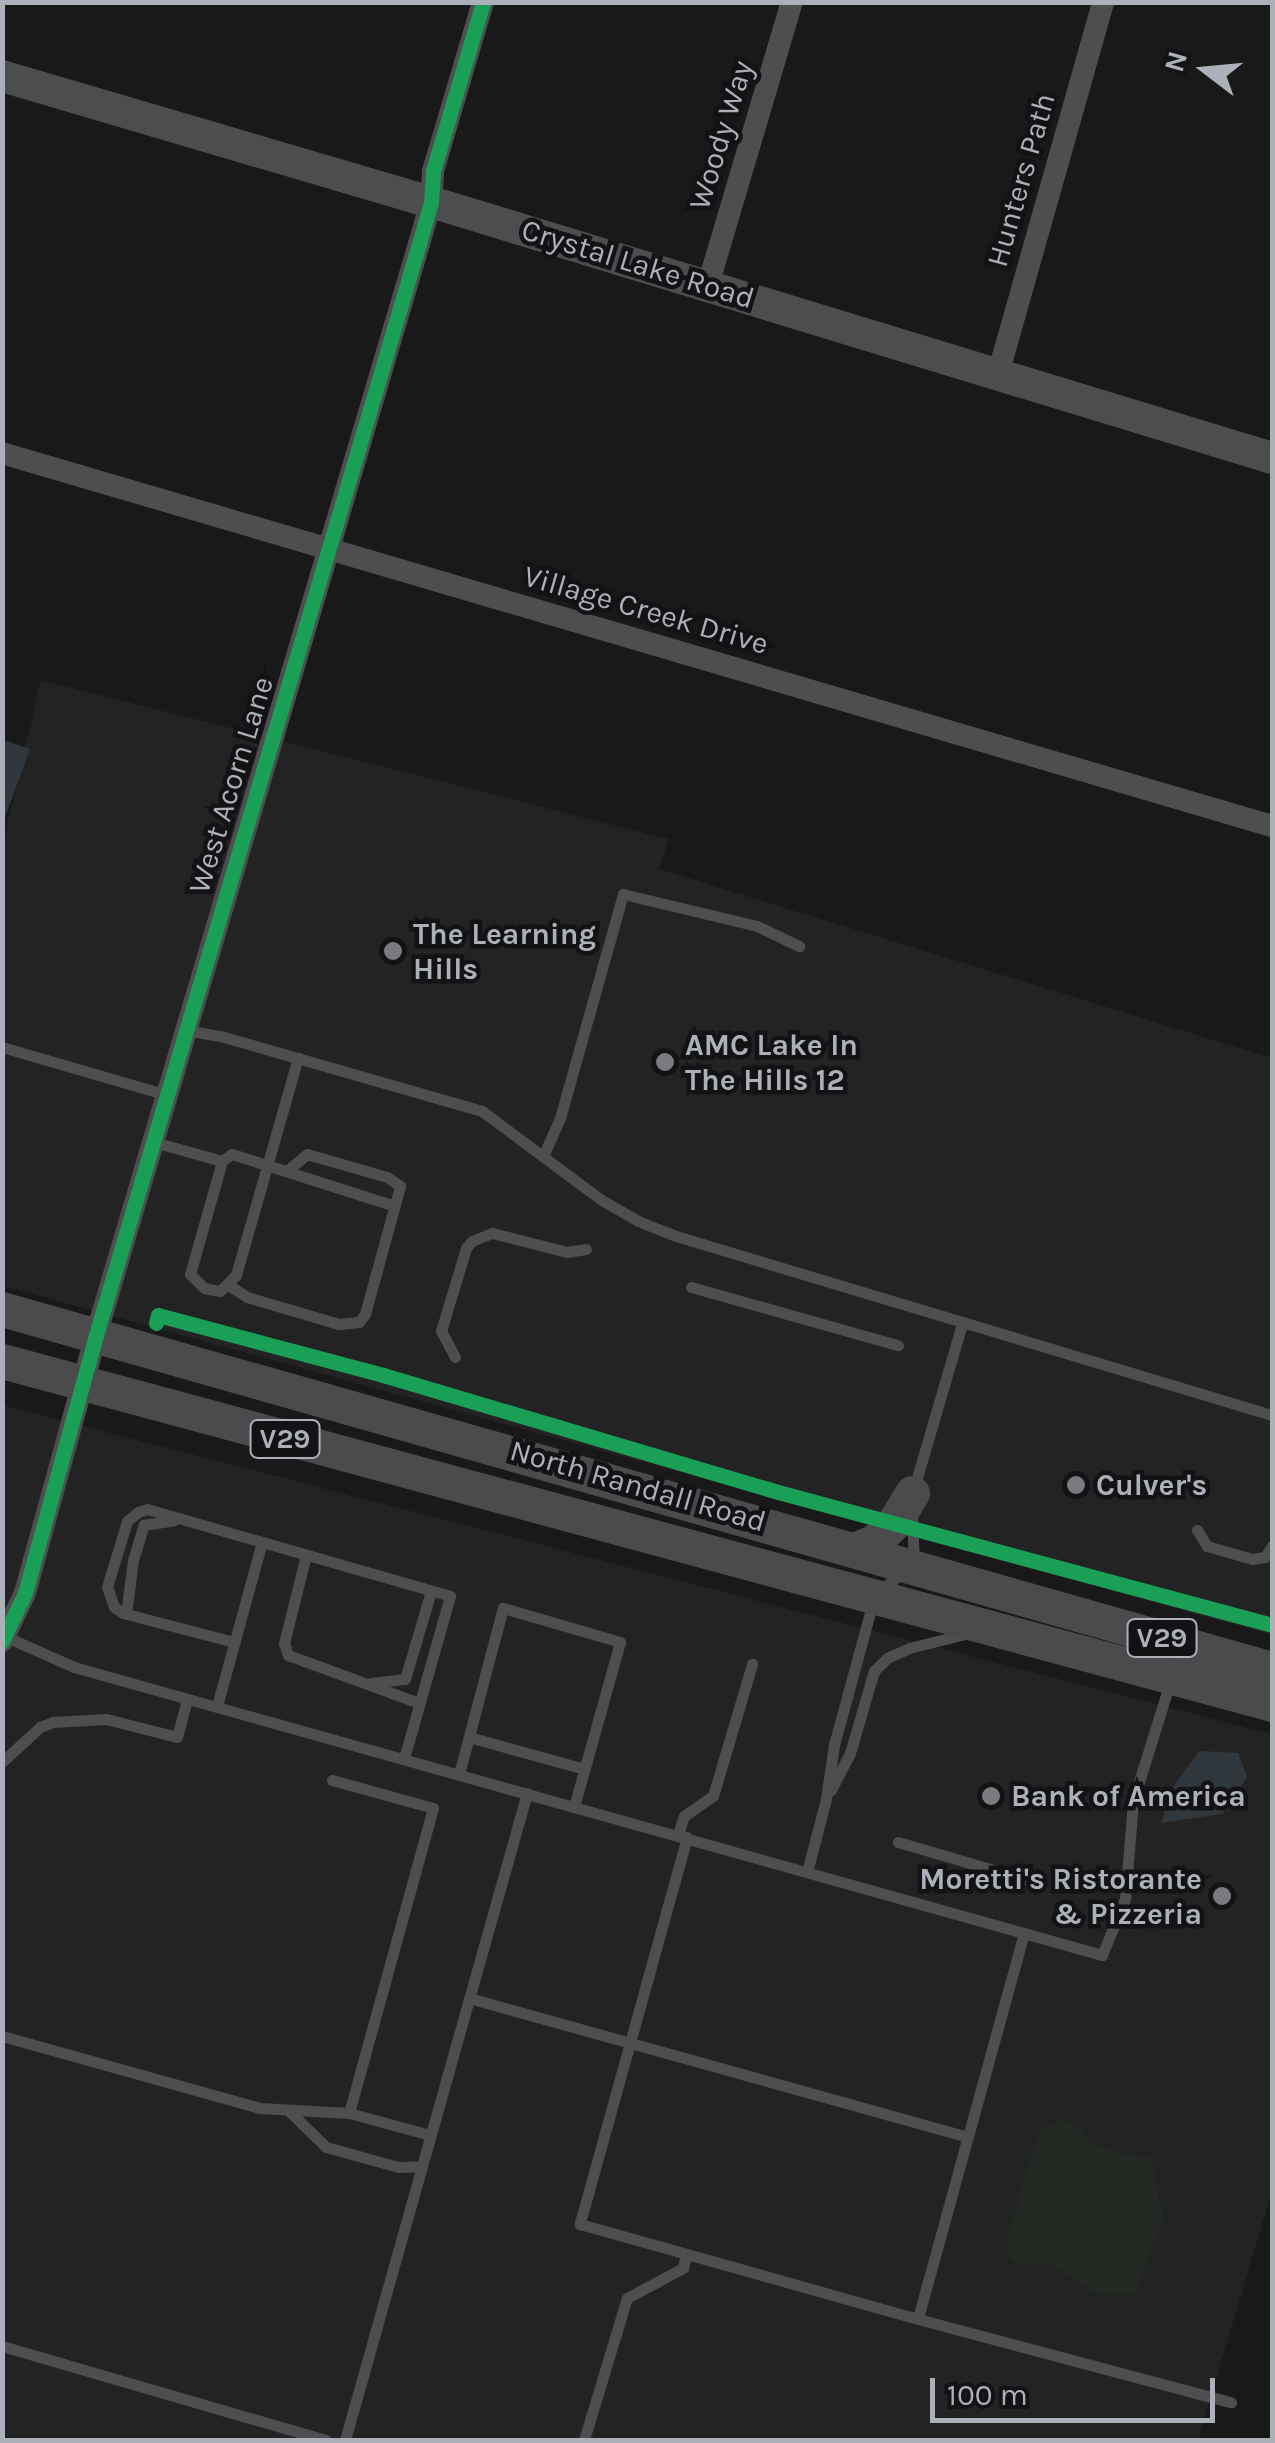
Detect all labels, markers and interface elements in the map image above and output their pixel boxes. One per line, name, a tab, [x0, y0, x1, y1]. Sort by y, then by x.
north arrow	[1155, 20, 1255, 120]
text: N	[1157, 47, 1194, 76]
street label: Woody Way	[681, 56, 761, 214]
street label: Hunters Path	[979, 89, 1063, 271]
street label: Crystal Lake Road	[517, 212, 759, 316]
street label: Village Creek Drive	[520, 558, 772, 662]
street label: West Acorn Lane	[181, 672, 281, 898]
place label: The Learning Hills	[413, 916, 596, 986]
marker: The Learning Hills	[382, 940, 404, 962]
place label: AMC Lake In The Hills 12	[685, 1027, 858, 1098]
marker: AMC Lake In The Hills 12	[654, 1051, 676, 1073]
road number: V29	[248, 1416, 322, 1462]
street label: North Randall Road	[506, 1432, 770, 1540]
place label: Culver's	[1096, 1467, 1207, 1503]
marker: Culver's	[1065, 1474, 1087, 1496]
road number: V29	[1124, 1615, 1200, 1661]
place label: Bank of America	[1011, 1778, 1246, 1814]
marker: Bank of America	[980, 1785, 1002, 1807]
place label: Moretti's Ristorante & Pizzeria	[919, 1861, 1202, 1932]
marker: Moretti's Ristorante & Pizzeria	[1211, 1885, 1233, 1907]
scale bar	[935, 2358, 1220, 2420]
text: 100 m	[947, 2377, 1028, 2413]

